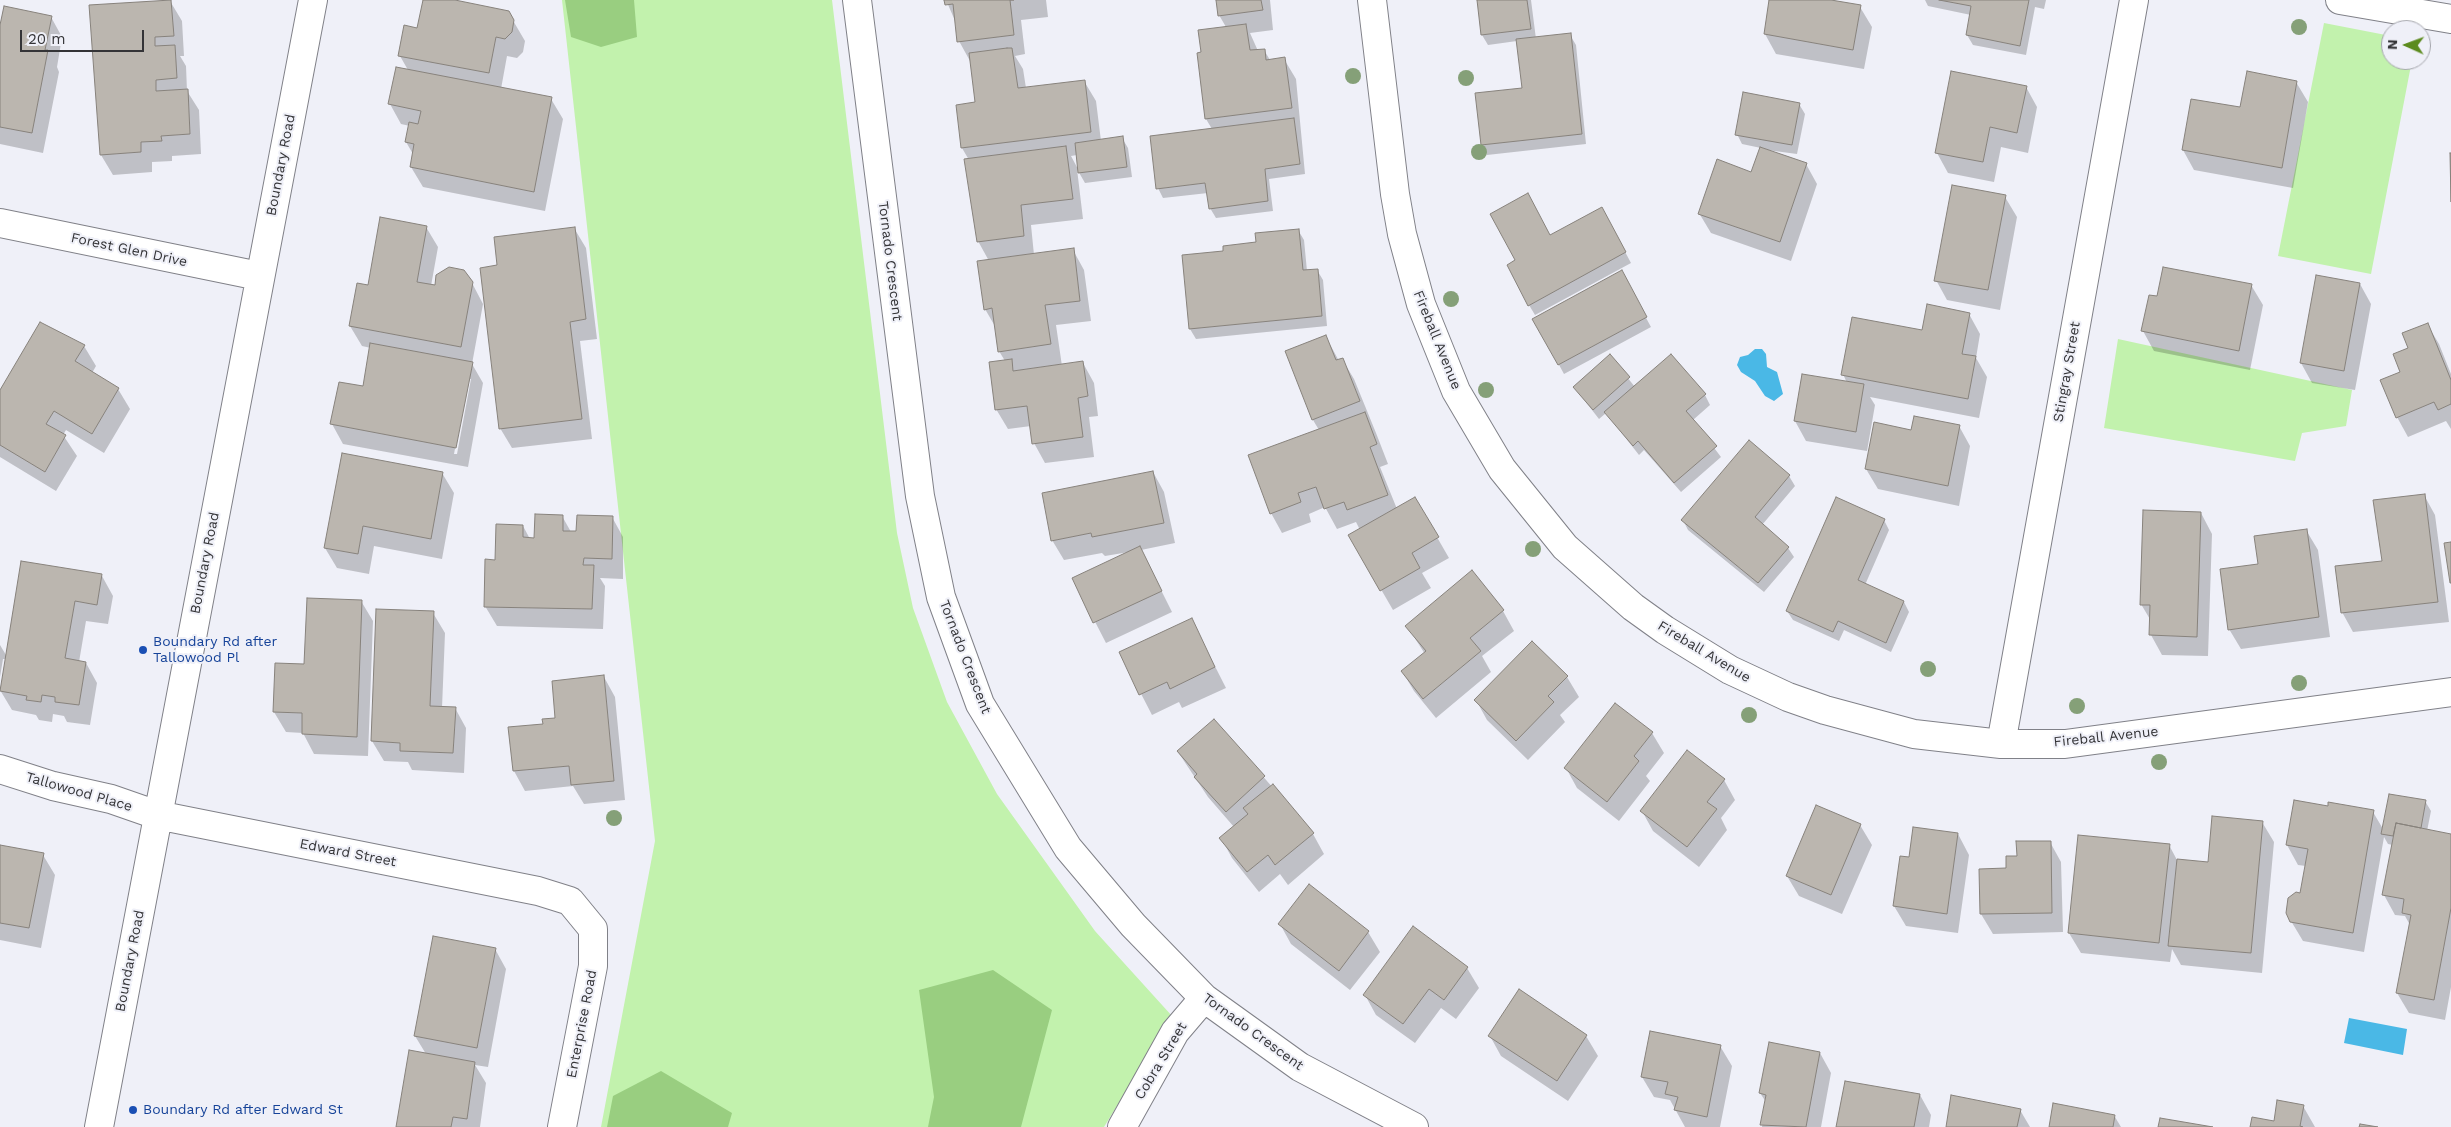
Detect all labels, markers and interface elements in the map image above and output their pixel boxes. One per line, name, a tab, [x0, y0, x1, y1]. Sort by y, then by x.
scale bar	[22, 20, 146, 52]
north arrow	[2381, 20, 2431, 70]
text: 20 m	[28, 30, 66, 48]
text: N	[2384, 39, 2400, 50]
street label: Boundary Road	[263, 113, 299, 217]
street label: Tornado Crescent	[874, 200, 906, 322]
street label: Forest Glen Drive	[69, 229, 189, 271]
street label: Fireball Avenue	[1409, 288, 1465, 392]
street label: Stingray Street	[2050, 320, 2084, 424]
street label: Boundary Road	[187, 511, 223, 615]
street label: Tornado Crescent	[936, 598, 994, 716]
street label: Fireball Avenue	[1655, 618, 1753, 686]
place label: Boundary Rd after Tallowood Pl	[153, 634, 277, 666]
marker: Boundary Rd after Tallowood Pl	[137, 644, 149, 656]
street label: Fireball Avenue	[2053, 723, 2159, 751]
street label: Tallowood Place	[24, 769, 134, 815]
street label: Edward Street	[298, 835, 398, 871]
street label: Boundary Road	[112, 909, 148, 1013]
street label: Enterprise Road	[563, 969, 601, 1079]
street label: Tornado Crescent	[1199, 990, 1307, 1074]
street label: Cobra Street	[1131, 1019, 1191, 1103]
place label: Boundary Rd after Edward St	[143, 1102, 343, 1118]
marker: Boundary Rd after Edward St	[127, 1104, 139, 1116]

